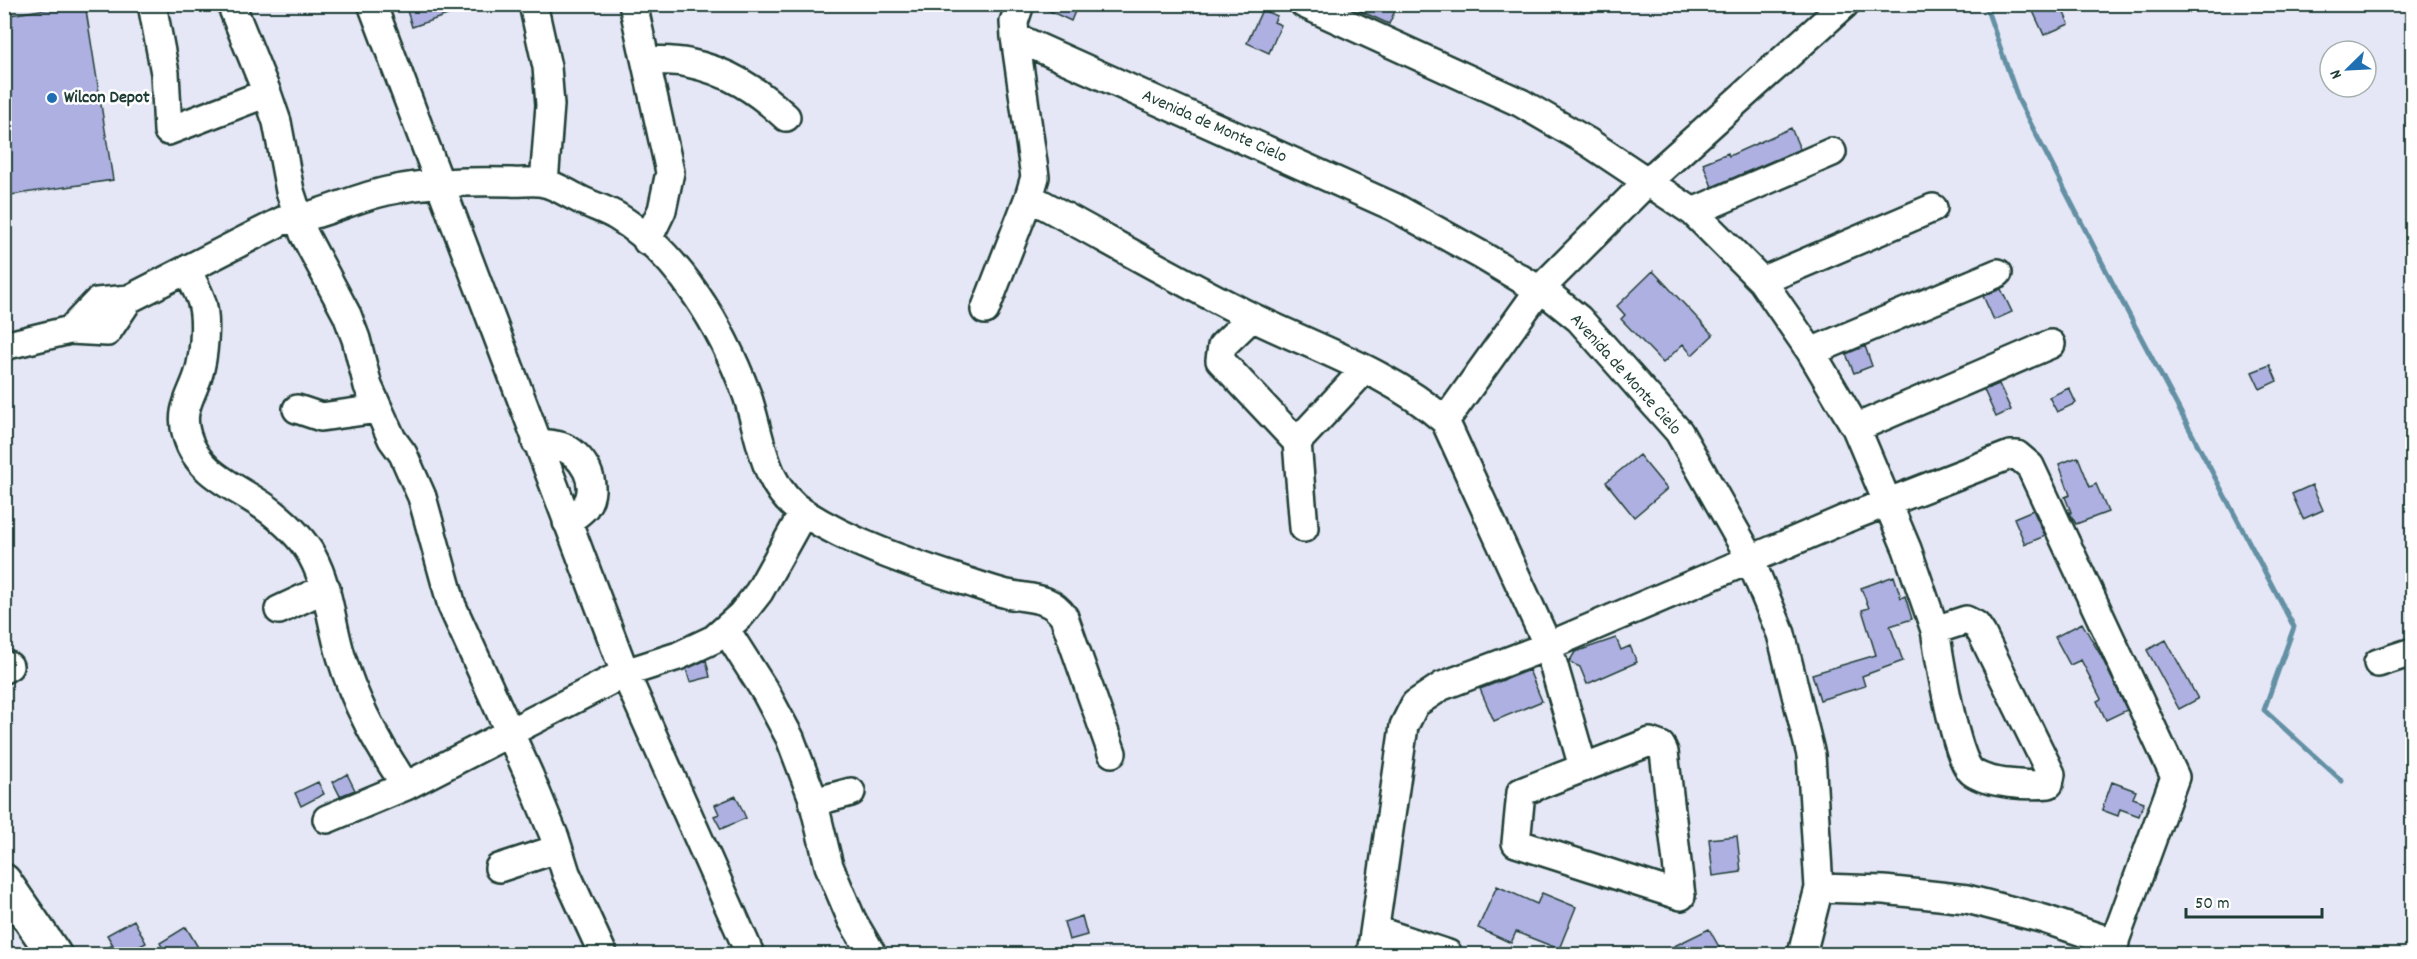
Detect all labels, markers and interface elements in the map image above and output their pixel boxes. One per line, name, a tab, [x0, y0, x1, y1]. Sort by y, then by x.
north arrow	[2318, 39, 2378, 99]
text: N	[2324, 66, 2349, 82]
street label: Avenida de Monte Cielo	[1138, 84, 1290, 170]
place label: Wilcon Depot	[64, 86, 150, 111]
marker: Wilcon Depot	[45, 91, 59, 105]
street label: Avenida de Monte Cielo	[1563, 309, 1687, 441]
scale bar	[2186, 881, 2322, 919]
text: 50 m	[2195, 892, 2230, 917]

